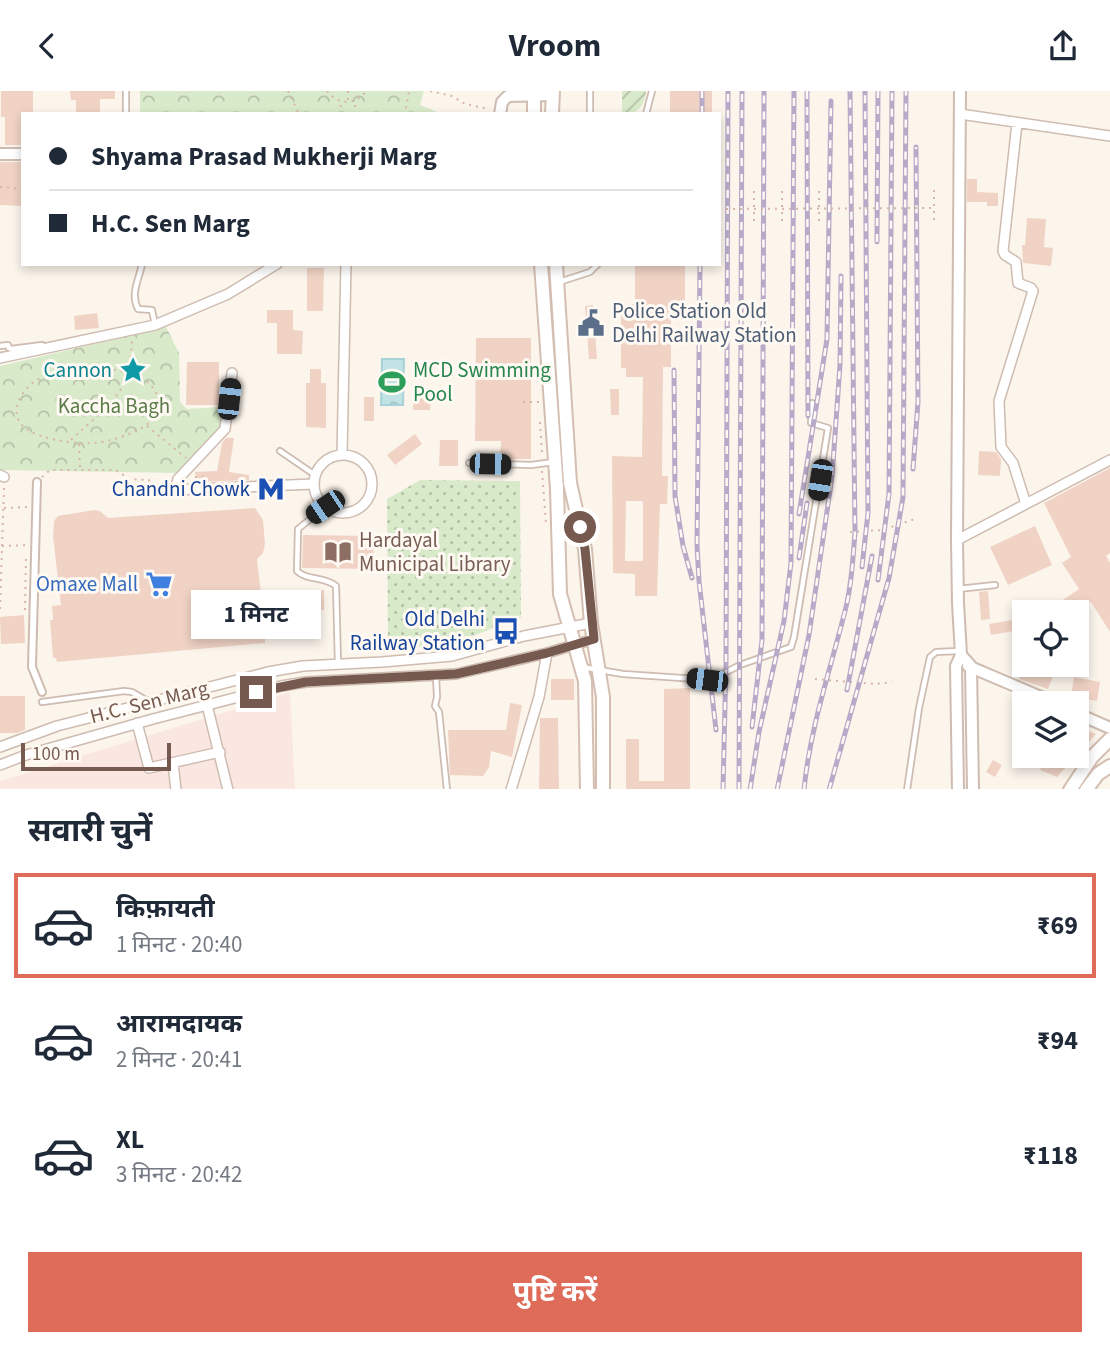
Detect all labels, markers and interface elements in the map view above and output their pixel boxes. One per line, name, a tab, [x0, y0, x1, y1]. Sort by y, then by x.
text: Vroom	[509, 23, 601, 69]
icon: back	[28, 27, 66, 65]
icon: share	[1044, 27, 1082, 65]
text: Shyama Prasad Mukherji Marg	[91, 138, 437, 175]
text: H.C. Sen Marg	[91, 205, 250, 242]
place label: Police Station Old Delhi Railway Station	[612, 296, 797, 350]
public building icon: Police Station Old Delhi Railway Station	[576, 308, 606, 338]
place label: Cannon	[44, 355, 112, 385]
place icon: Cannon	[118, 355, 148, 385]
place label: MCD Swimming Pool	[413, 355, 551, 409]
sports icon: MCD Swimming Pool	[377, 367, 407, 397]
car	[217, 377, 242, 421]
park label: Kaccha Bagh	[58, 391, 170, 421]
car	[469, 453, 512, 475]
car	[807, 458, 834, 502]
place label: Chandni Chowk	[112, 474, 251, 504]
metro station icon: Chandni Chowk	[256, 474, 286, 504]
car	[302, 487, 349, 527]
route start	[564, 511, 596, 543]
place label: Hardayal Municipal Library	[359, 525, 511, 579]
library icon: Hardayal Municipal Library	[323, 537, 353, 567]
place label: Omaxe Mall	[36, 569, 138, 599]
supermarket icon: Omaxe Mall	[144, 569, 174, 599]
callout: 1 मिनट	[191, 591, 321, 639]
text: 1 मिनट	[223, 598, 289, 631]
map controls	[1012, 600, 1089, 768]
button: locate	[1012, 600, 1089, 677]
place label: Old Delhi Railway Station	[350, 604, 485, 658]
bus stop icon: Old Delhi Railway Station	[491, 616, 521, 646]
car	[685, 667, 730, 693]
street label: H.C. Sen Marg	[87, 673, 212, 731]
route end	[240, 676, 272, 708]
button: layers	[1012, 691, 1089, 768]
scale bar	[21, 741, 172, 772]
text: 100 m	[32, 741, 80, 768]
text: सवारी चुनें	[28, 808, 152, 854]
text: किफ़ायती	[116, 890, 215, 927]
icon: car	[32, 894, 95, 957]
text: ₹69	[1037, 907, 1078, 944]
text: 1 मिनट · 20:40	[116, 928, 242, 961]
text: आरामदायक	[116, 1005, 242, 1042]
icon: car	[32, 1009, 95, 1072]
text: ₹94	[1037, 1022, 1078, 1059]
text: 2 मिनट · 20:41	[116, 1043, 242, 1076]
text: XL	[116, 1121, 144, 1158]
icon: car	[32, 1124, 95, 1187]
text: ₹118	[1023, 1137, 1078, 1174]
text: 3 मिनट · 20:42	[116, 1158, 242, 1191]
button: पुष्टि करें	[28, 1252, 1082, 1332]

